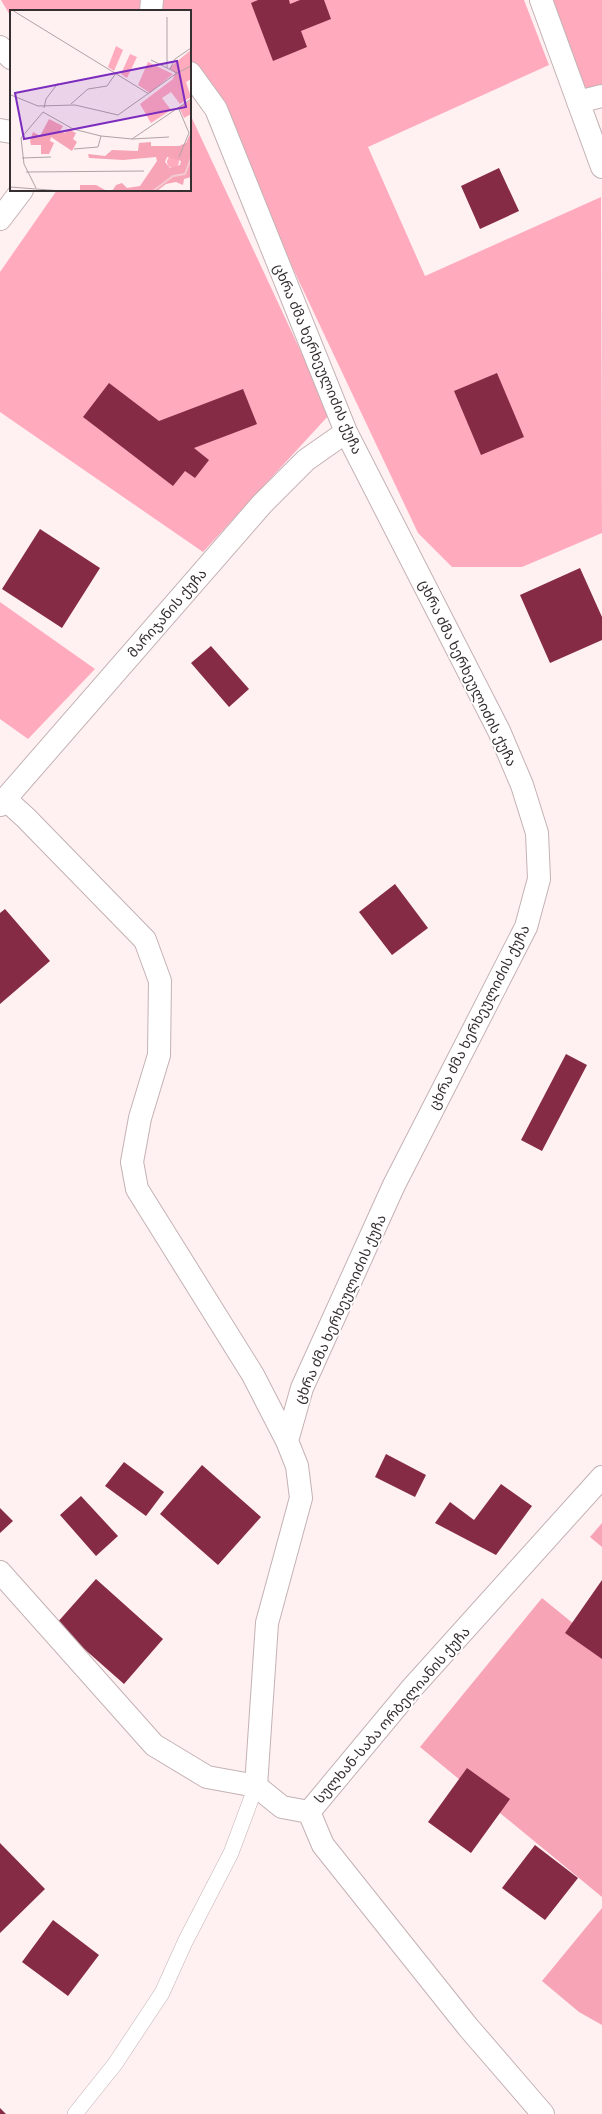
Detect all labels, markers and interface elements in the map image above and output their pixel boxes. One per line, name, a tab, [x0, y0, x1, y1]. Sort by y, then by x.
inset map	[10, 10, 191, 191]
street label: ცხრა ძმა ხერხეულიძის ქუჩა	[270, 261, 365, 457]
street label: მარიჯანის ქუჩა	[124, 565, 211, 661]
street label: ცხრა ძმა ხერხეულიძის ქუჩა	[415, 577, 520, 769]
street label: ცხრა ძმა ხერხეულიძის ქუჩა	[425, 922, 534, 1112]
street label: ცხრა ძმა ხერხეულიძის ქუჩა	[291, 1212, 390, 1406]
street label: სულხან-საბა ორბელიანის ქუჩა	[311, 1623, 474, 1807]

